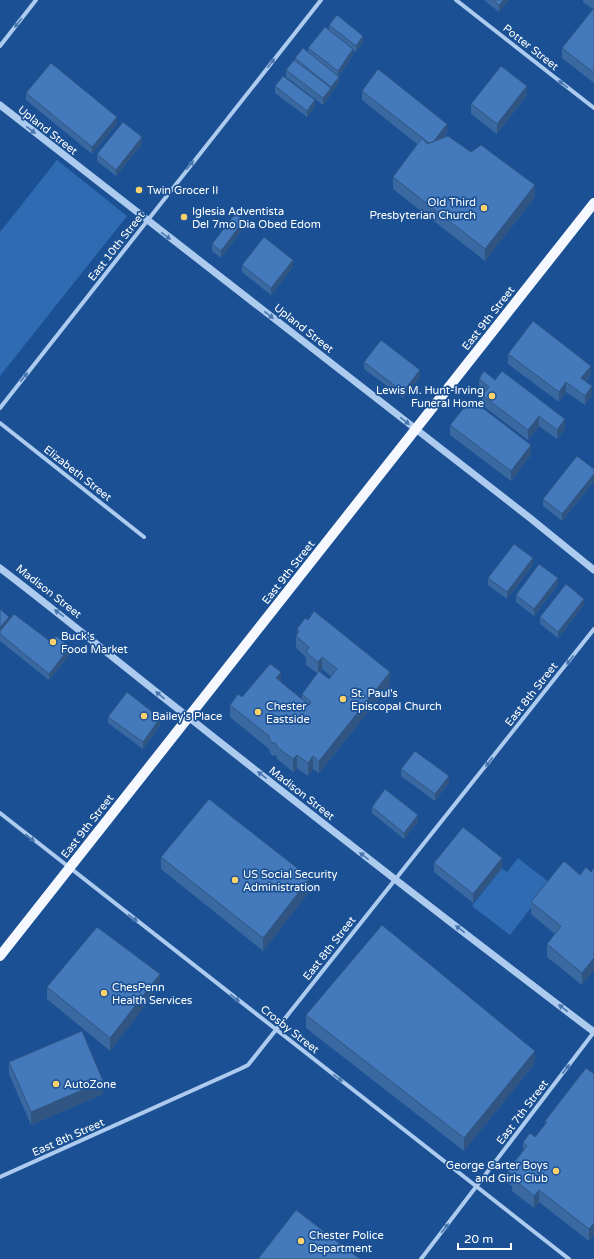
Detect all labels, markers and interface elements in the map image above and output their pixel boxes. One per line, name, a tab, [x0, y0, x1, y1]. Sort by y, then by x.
one-way arrow	[14, 18, 22, 29]
street label: Potter Street	[500, 22, 561, 73]
one-way arrow	[267, 57, 275, 68]
one-way arrow	[558, 80, 569, 88]
street label: Upland Street	[15, 103, 80, 158]
one-way arrow	[25, 125, 36, 134]
one-way arrow	[186, 159, 195, 170]
place label: Twin Grocer II	[147, 184, 218, 197]
marker: Twin Grocer II	[134, 185, 144, 195]
place label: Old Third Presbyterian Church	[369, 196, 476, 222]
marker: Old Third Presbyterian Church	[479, 203, 489, 213]
place label: Iglesia Adventista Del 7mo Dia Obed Edom	[192, 205, 321, 231]
street label: East 10th Street	[85, 209, 148, 284]
marker: Iglesia Adventista Del 7mo Dia Obed Edom	[179, 212, 189, 222]
one-way arrow	[161, 231, 171, 239]
street label: East 9th Street	[459, 284, 517, 353]
street label: Upland Street	[271, 301, 336, 356]
one-way arrow	[264, 311, 274, 319]
one-way arrow	[20, 372, 28, 383]
place label: Lewis M. Hunt-Irving Funeral Home	[376, 384, 484, 410]
marker: Lewis M. Hunt-Irving Funeral Home	[487, 391, 497, 401]
one-way arrow	[399, 416, 410, 425]
street label: Elizabeth Street	[41, 443, 114, 504]
street label: East 9th Street	[259, 538, 317, 607]
street label: Madison Street	[13, 562, 84, 621]
one-way arrow	[53, 609, 64, 618]
place label: Buck's Food Market	[61, 630, 128, 656]
marker: Buck's Food Market	[48, 637, 58, 647]
one-way arrow	[565, 654, 574, 665]
street label: East 8th Street	[502, 660, 560, 729]
place label: St. Paul's Episcopal Church	[351, 687, 442, 713]
one-way arrow	[155, 690, 166, 699]
marker: St. Paul's Episcopal Church	[338, 694, 348, 704]
place label: Chester Eastside	[266, 700, 310, 726]
marker: Chester Eastside	[253, 707, 263, 717]
place label: Bailey's Place	[152, 710, 222, 723]
marker: Bailey's Place	[139, 711, 149, 721]
one-way arrow	[484, 756, 493, 767]
street label: Madison Street	[266, 764, 337, 823]
one-way arrow	[257, 771, 268, 780]
street label: East 9th Street	[58, 792, 116, 861]
one-way arrow	[25, 833, 36, 842]
one-way arrow	[359, 852, 370, 860]
place label: US Social Security Administration	[243, 868, 337, 894]
marker: US Social Security Administration	[230, 875, 240, 885]
one-way arrow	[127, 914, 138, 922]
street label: East 8th Street	[300, 914, 358, 983]
one-way arrow	[454, 925, 465, 934]
place label: ChesPenn Health Services	[112, 981, 192, 1007]
marker: ChesPenn Health Services	[99, 988, 109, 998]
one-way arrow	[230, 994, 241, 1002]
street label: Crosby Street	[258, 1003, 322, 1056]
one-way arrow	[558, 1004, 568, 1012]
one-way arrow	[562, 1064, 570, 1075]
one-way arrow	[332, 1074, 343, 1082]
street label: East 7th Street	[494, 1077, 551, 1147]
place label: AutoZone	[64, 1078, 116, 1091]
marker: AutoZone	[51, 1079, 61, 1089]
street label: East 8th Street	[30, 1116, 106, 1159]
place label: George Carter Boys and Girls Club	[446, 1159, 548, 1185]
marker: George Carter Boys and Girls Club	[551, 1166, 561, 1176]
one-way arrow	[440, 1223, 449, 1234]
scale bar	[458, 1225, 511, 1251]
place label: Chester Police Department	[309, 1229, 384, 1255]
text: 20 m	[464, 1232, 493, 1246]
marker: Chester Police Department	[296, 1236, 306, 1246]

